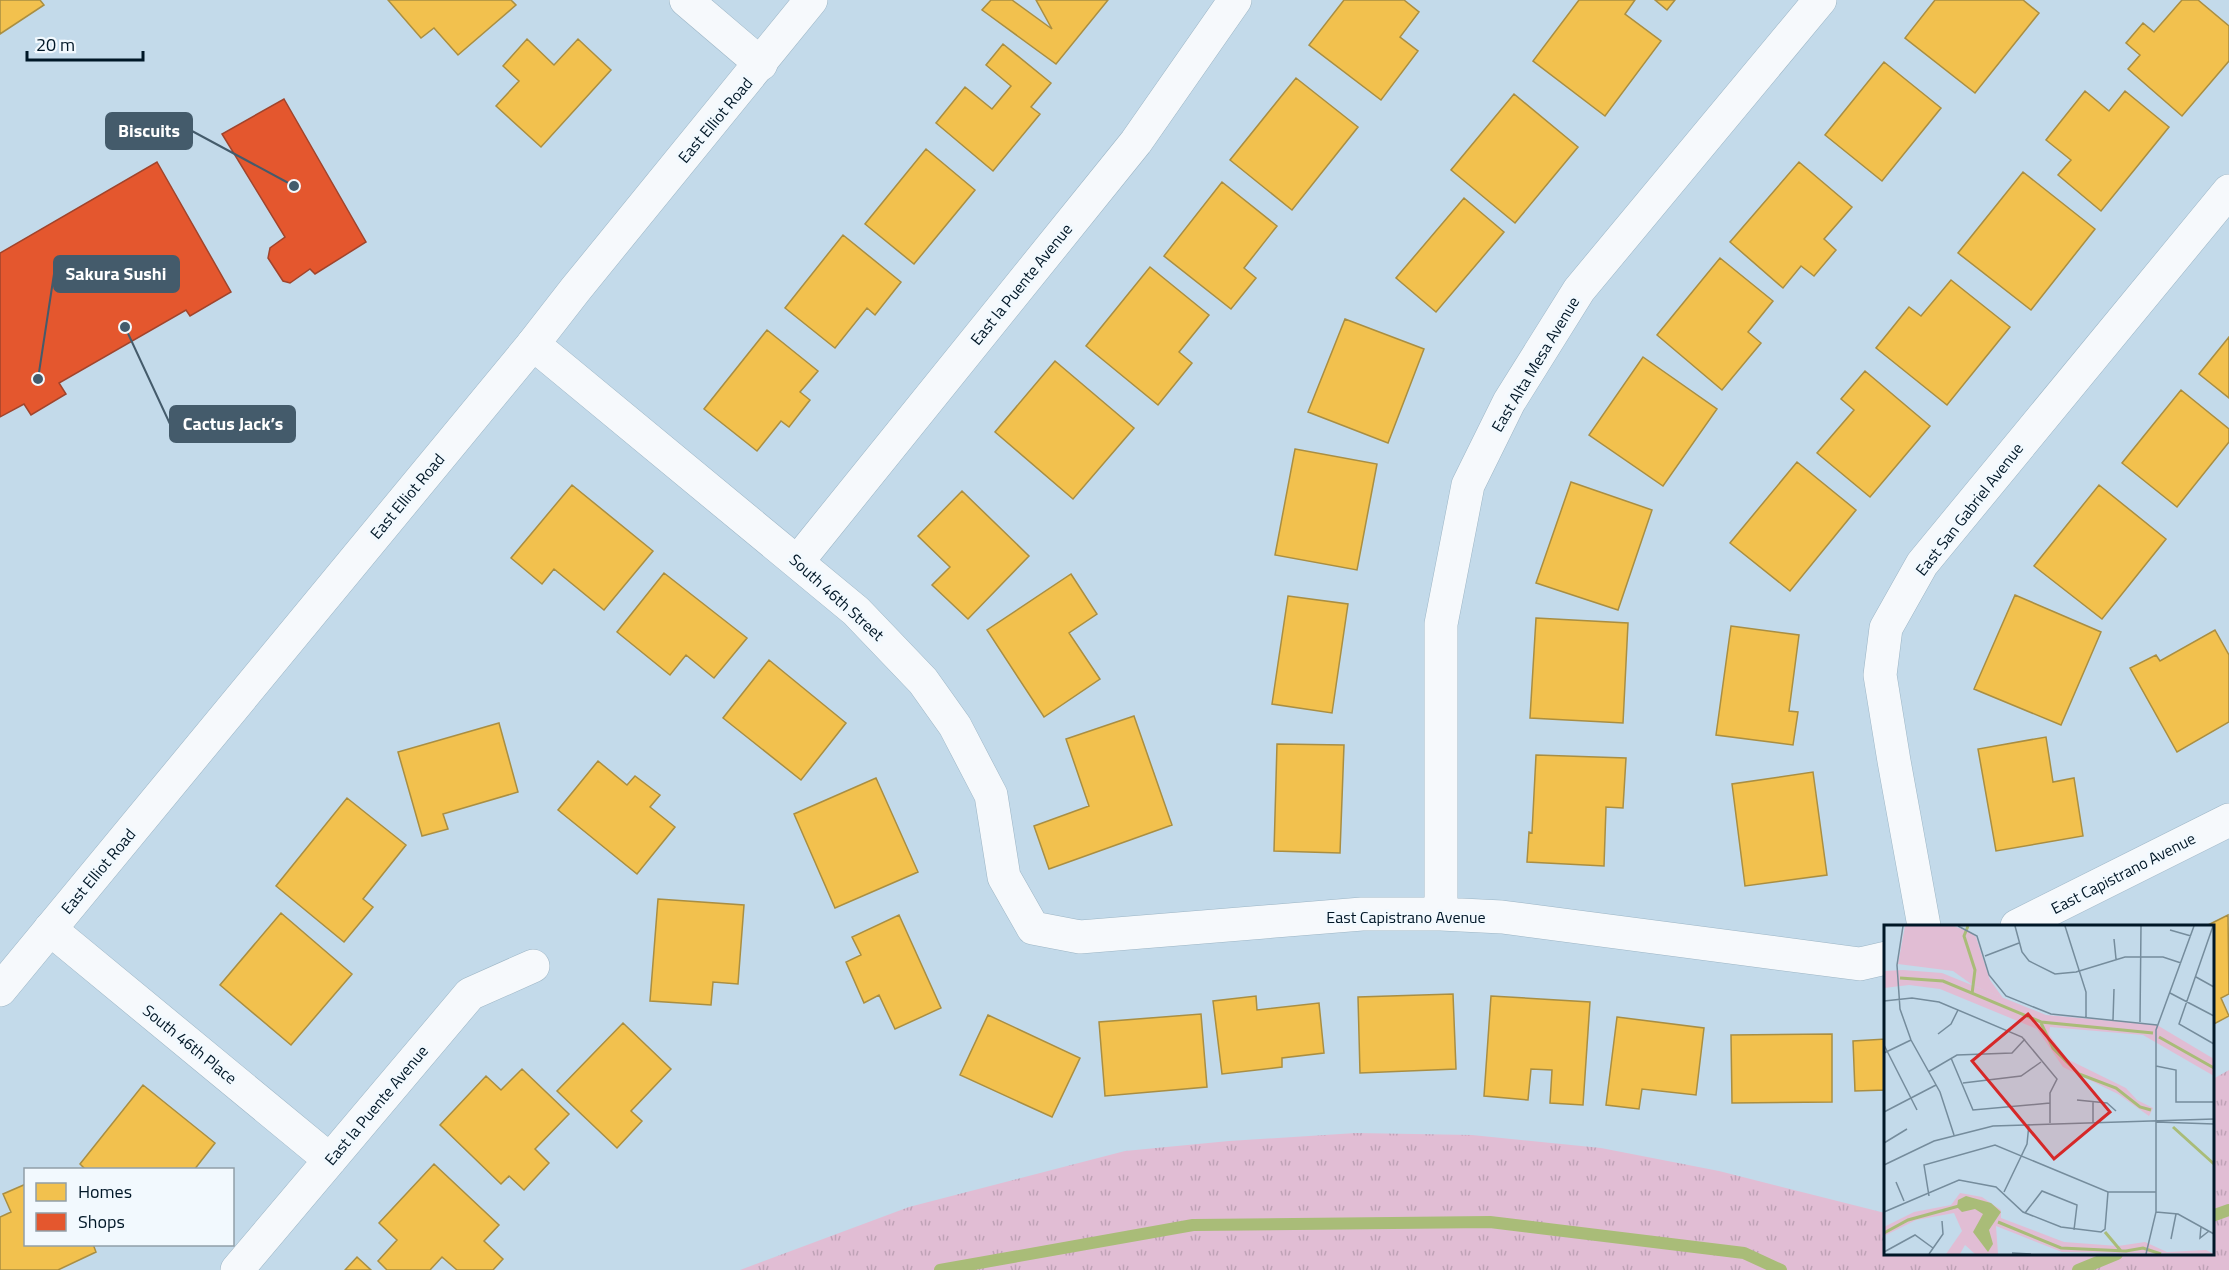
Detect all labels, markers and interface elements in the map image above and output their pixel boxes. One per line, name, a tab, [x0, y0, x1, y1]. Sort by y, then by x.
scale bar	[27, 24, 142, 62]
text: 20 m	[36, 31, 75, 58]
street label: East Elliot Road	[672, 72, 758, 168]
callout: Biscuits	[106, 113, 192, 149]
text: Biscuits	[118, 117, 180, 144]
street label: East la Puente Avenue	[964, 218, 1078, 350]
callout: Sakura Sushi	[54, 256, 179, 292]
text: Sakura Sushi	[66, 260, 166, 287]
street label: East Alta Mesa Avenue	[1485, 292, 1585, 436]
callout: Cactus Jack’s	[170, 406, 295, 442]
text: Cactus Jack’s	[183, 410, 283, 437]
street label: East San Gabriel Avenue	[1909, 437, 2029, 581]
street label: East Elliot Road	[364, 448, 450, 544]
street label: South 46th Street	[784, 548, 890, 646]
street label: East Elliot Road	[55, 823, 141, 919]
street label: East Capistrano Avenue	[2047, 826, 2199, 920]
street label: East Capistrano Avenue	[1326, 905, 1486, 929]
inset map	[1884, 925, 2214, 1255]
street label: South 46th Place	[138, 998, 242, 1090]
street label: East la Puente Avenue	[318, 1040, 434, 1170]
legend	[24, 1168, 234, 1246]
text: Homes	[78, 1178, 132, 1205]
text: Shops	[78, 1208, 125, 1235]

